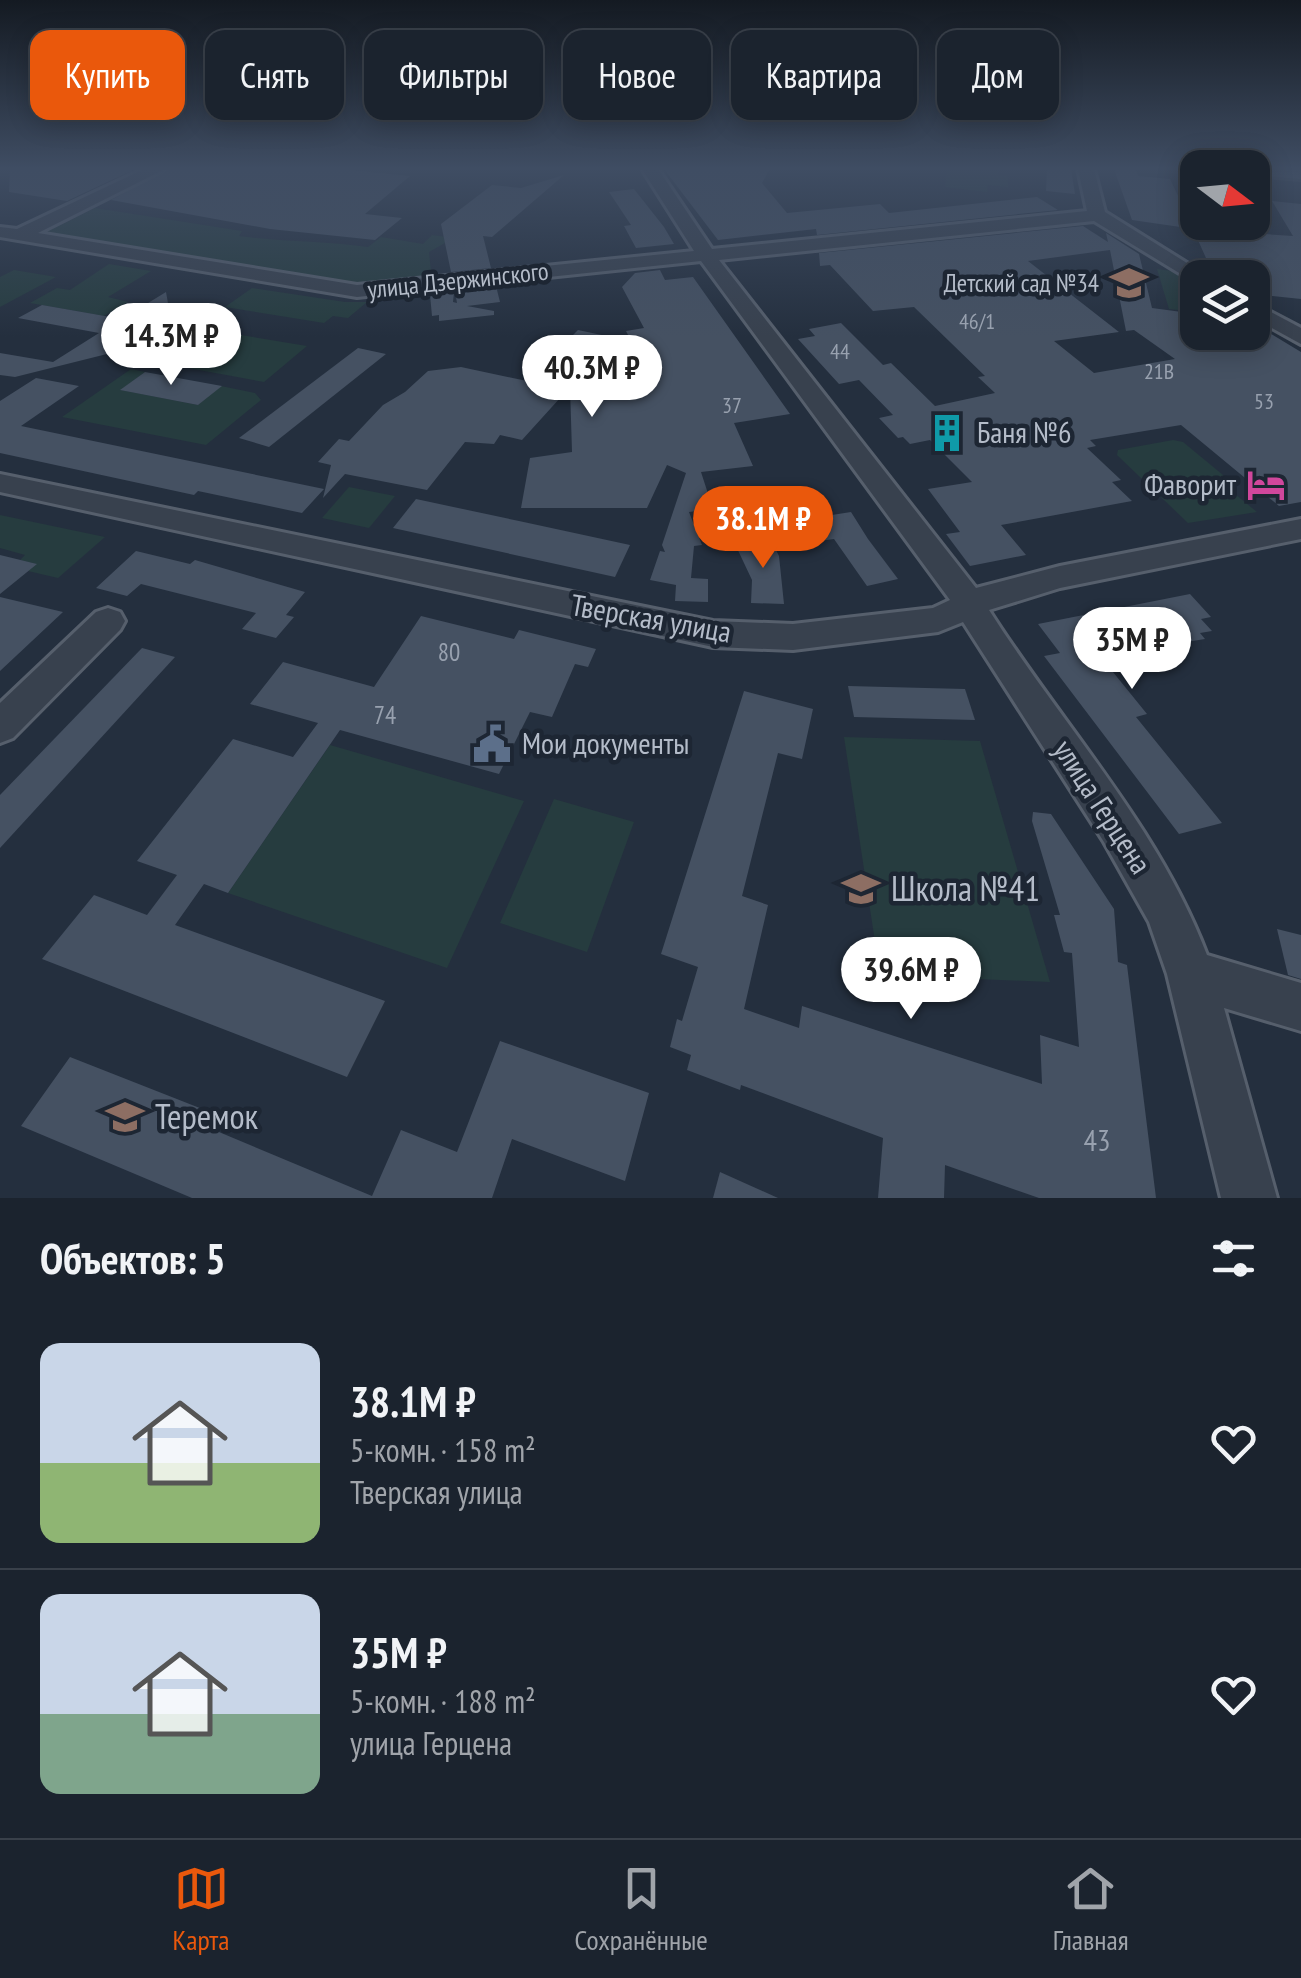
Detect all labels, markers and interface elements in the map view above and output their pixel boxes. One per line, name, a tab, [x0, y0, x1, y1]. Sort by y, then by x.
chip: Купить	[30, 30, 185, 120]
chip: Снять	[205, 30, 344, 120]
chip: Фильтры	[364, 30, 543, 120]
chip: Новое	[563, 30, 711, 120]
chip: Квартира	[731, 30, 917, 120]
chip: Дом	[937, 30, 1059, 120]
north arrow	[1180, 150, 1270, 240]
map controls	[1180, 150, 1270, 350]
street label: улица Дзержинского	[366, 255, 550, 305]
button: layers	[1180, 260, 1270, 350]
school or university icon: Детский сад №34	[1108, 262, 1150, 304]
place label: Детский сад №34	[944, 267, 1099, 299]
pin: 14.3M ₽	[79, 303, 263, 388]
house number: 46/1	[959, 307, 995, 335]
text: 14.3M ₽	[123, 314, 219, 356]
pin: 40.3M ₽	[500, 335, 684, 420]
house number: 44	[830, 337, 850, 365]
text: 40.3M ₽	[544, 346, 640, 388]
house number: 21В	[1144, 357, 1174, 385]
house number: 53	[1254, 387, 1274, 415]
house number: 37	[722, 391, 742, 419]
building icon: Баня №6	[926, 412, 968, 454]
place label: Баня №6	[977, 412, 1072, 451]
place label: Фаворит	[1144, 464, 1236, 503]
hotel icon: Фаворит	[1245, 464, 1287, 506]
pin: 38.1M ₽	[671, 486, 855, 571]
text: 38.1M ₽	[715, 497, 811, 539]
street label: Тверская улица	[568, 584, 734, 651]
pin: 35M ₽	[1062, 607, 1202, 692]
text: 35M ₽	[1095, 618, 1169, 660]
house number: 80	[438, 636, 460, 668]
house number: 74	[374, 699, 396, 731]
public building icon: Мои документы	[471, 723, 513, 765]
place label: Мои документы	[522, 723, 689, 762]
street label: улица Герцена	[1046, 732, 1161, 881]
place label: Школа №41	[891, 865, 1040, 911]
school or university icon: Школа №41	[840, 868, 882, 910]
pin: 39.6M ₽	[819, 937, 1003, 1022]
text: 39.6M ₽	[863, 948, 959, 990]
place label: Теремок	[155, 1093, 259, 1139]
school or university icon: Теремок	[104, 1096, 146, 1138]
house number: 43	[1084, 1120, 1111, 1159]
text: Объектов: 5	[40, 1231, 226, 1286]
icon: filters	[1206, 1231, 1261, 1286]
text: 38.1M ₽	[350, 1374, 476, 1429]
icon: home	[120, 1383, 240, 1503]
icon: heart	[1206, 1416, 1261, 1471]
text: 5-комн. · 158 m²	[350, 1429, 536, 1471]
text: Тверская улица	[350, 1471, 523, 1513]
text: 35M ₽	[350, 1625, 447, 1680]
icon: home	[120, 1634, 240, 1754]
icon: heart	[1206, 1667, 1261, 1722]
text: 5-комн. · 188 m²	[350, 1680, 536, 1722]
text: улица Герцена	[350, 1722, 512, 1764]
tab: Карта	[173, 1861, 230, 1958]
tab: Сохранённые	[575, 1861, 708, 1958]
tab: Главная	[1053, 1861, 1129, 1958]

